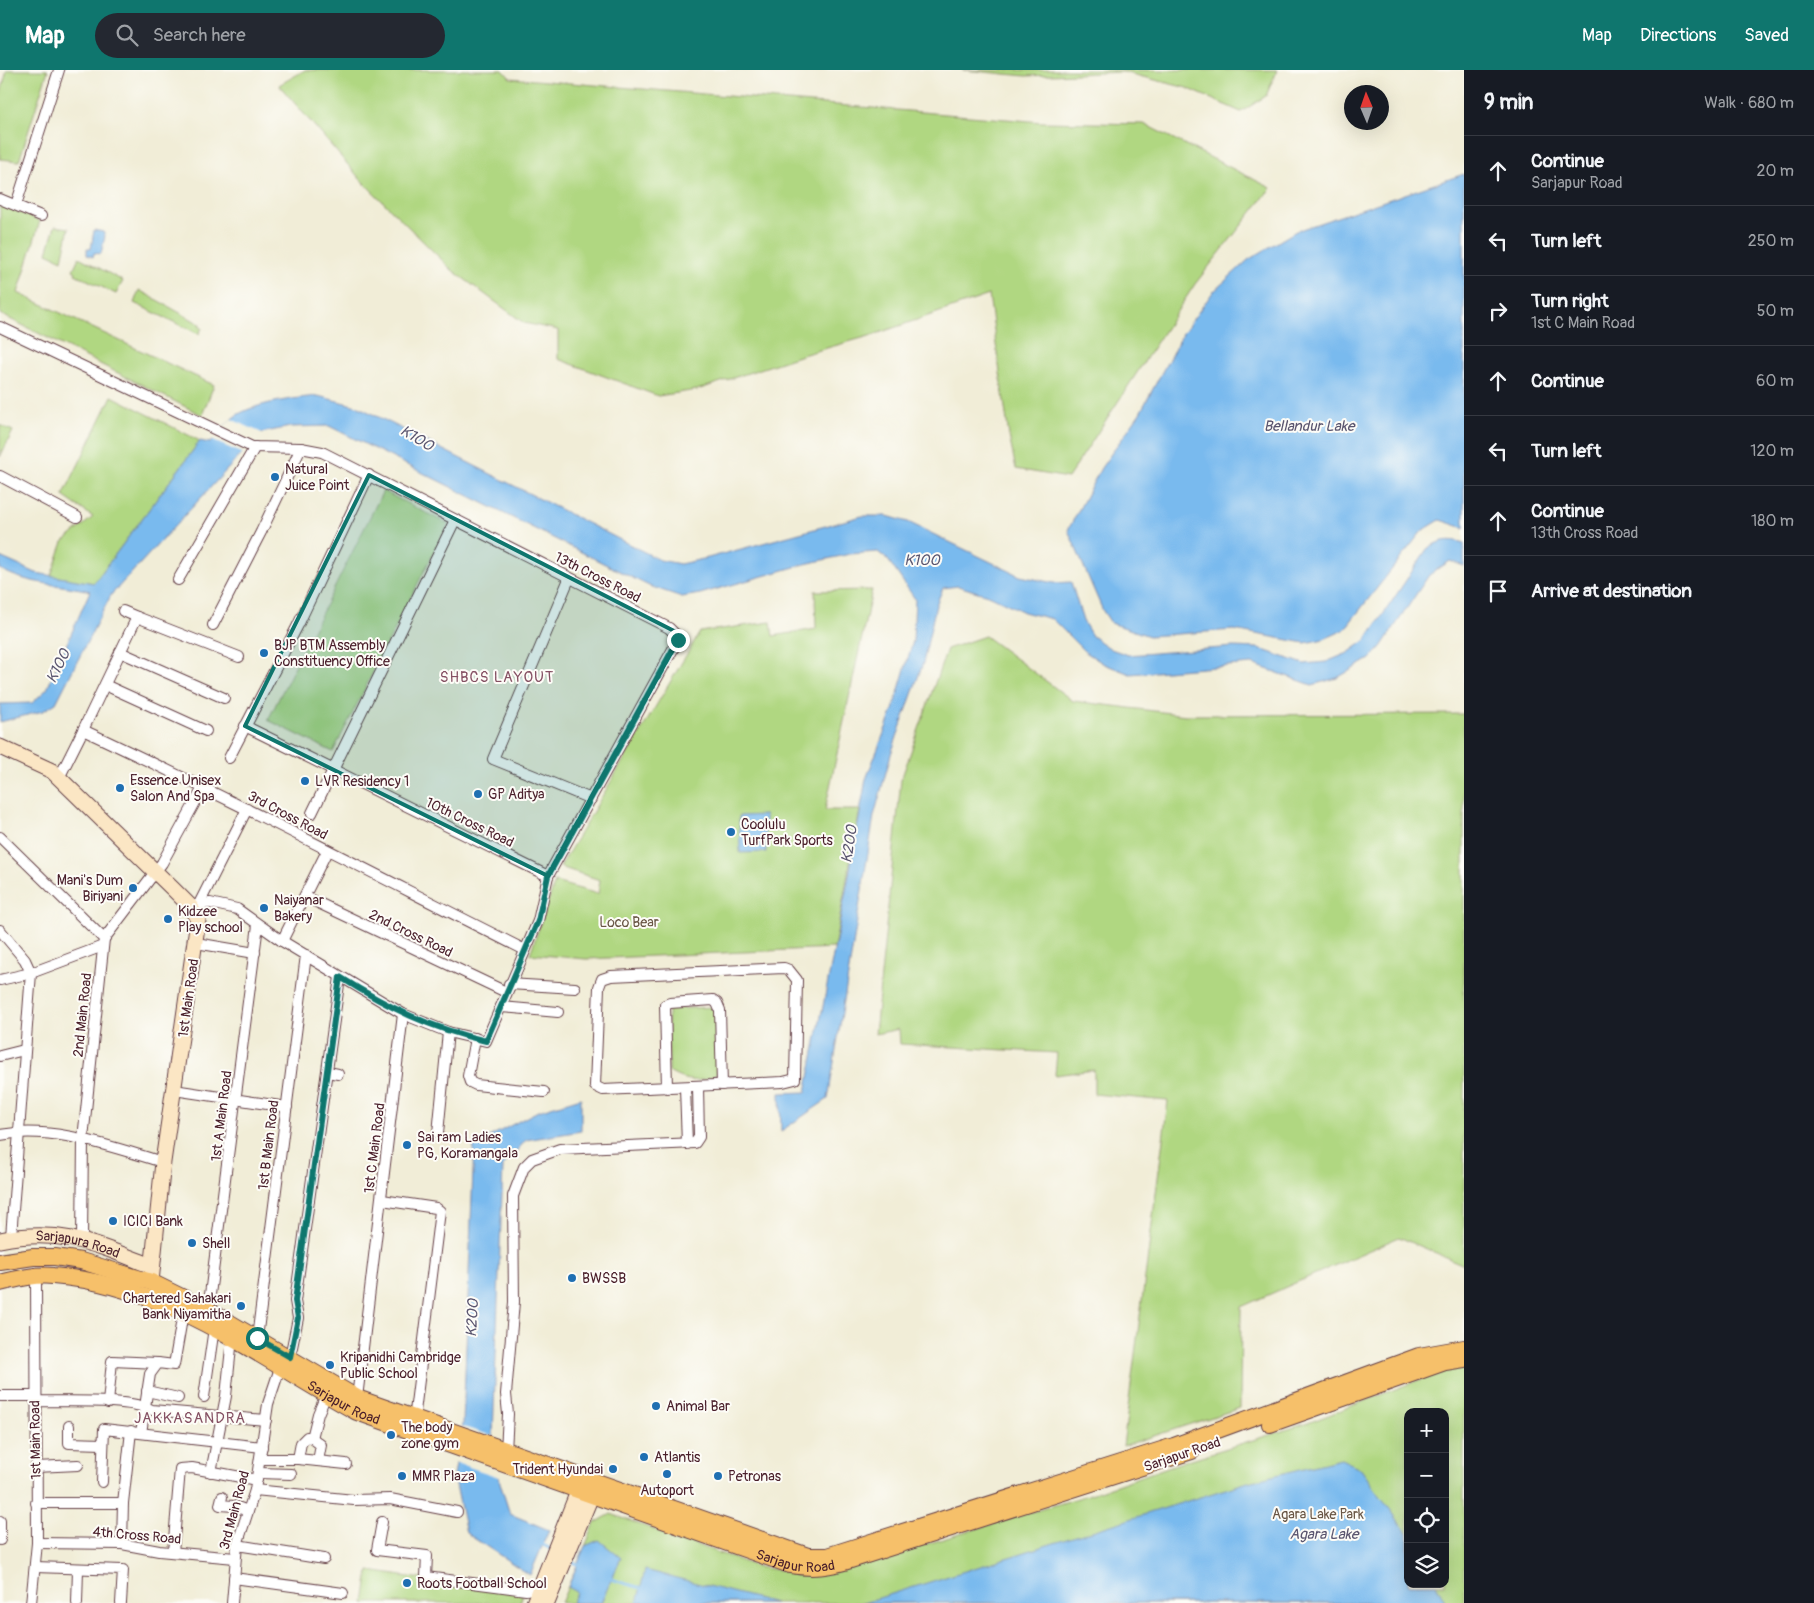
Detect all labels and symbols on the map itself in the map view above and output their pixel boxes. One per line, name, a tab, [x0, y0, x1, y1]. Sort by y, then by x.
north arrow	[1344, 85, 1389, 130]
water label: Bellandur Lake	[1264, 417, 1356, 436]
water label: K100	[397, 421, 438, 457]
place label: Natural Juice Point	[285, 461, 350, 494]
marker: Natural Juice Point	[269, 471, 281, 483]
street label: 13th Cross Road	[552, 549, 644, 606]
water label: K100	[904, 551, 941, 570]
route end	[667, 629, 690, 652]
place label: BJP BTM Assembly Constituency Office	[274, 637, 390, 670]
water label: K100	[42, 645, 76, 686]
marker: BJP BTM Assembly Constituency Office	[258, 647, 270, 659]
district label: SHBCS LAYOUT	[440, 668, 554, 687]
place label: Essence Unisex Salon And Spa	[130, 772, 221, 805]
place label: LVR Residency 1	[315, 773, 409, 790]
marker: LVR Residency 1	[299, 775, 311, 787]
marker: Essence Unisex Salon And Spa	[114, 782, 126, 794]
place label: GP Aditya	[488, 786, 545, 803]
street label: 3rd Cross Road	[245, 787, 331, 844]
marker: GP Aditya	[472, 788, 484, 800]
street label: 10th Cross Road	[423, 794, 517, 851]
place label: Coolulu TurfPark Sports	[741, 816, 834, 849]
water label: K200	[837, 822, 862, 864]
marker: Coolulu TurfPark Sports	[725, 826, 737, 838]
place label: Mani's Dum Biriyani	[57, 872, 124, 905]
marker: Mani's Dum Biriyani	[127, 882, 139, 894]
place label: Naiyanar Bakery	[274, 892, 324, 925]
marker: Naiyanar Bakery	[258, 902, 270, 914]
place label: Kidzee Play school	[178, 903, 243, 936]
street label: 2nd Cross Road	[366, 906, 456, 961]
marker: Kidzee Play school	[162, 913, 174, 925]
park label: Loco Bear	[599, 914, 659, 931]
street label: 1st Main Road	[175, 957, 202, 1039]
street label: 2nd Main Road	[70, 972, 95, 1058]
street label: 1st A Main Road	[207, 1070, 236, 1162]
street label: 1st B Main Road	[255, 1099, 282, 1191]
street label: 1st C Main Road	[361, 1102, 388, 1194]
place label: Sai ram Ladies PG, Koramangala	[417, 1129, 518, 1162]
marker: Sai ram Ladies PG, Koramangala	[401, 1139, 413, 1151]
place label: ICICI Bank	[123, 1213, 183, 1230]
marker: ICICI Bank	[107, 1215, 119, 1227]
street label: Sarjapura Road	[35, 1228, 122, 1262]
place label: Shell	[202, 1235, 230, 1252]
marker: Shell	[186, 1237, 198, 1249]
place label: BWSSB	[582, 1270, 626, 1287]
marker: BWSSB	[566, 1272, 578, 1284]
place label: Chartered Sahakari Bank Niyamitha	[123, 1290, 231, 1323]
water label: K200	[462, 1297, 483, 1337]
marker: Chartered Sahakari Bank Niyamitha	[235, 1300, 247, 1312]
route start	[246, 1327, 269, 1350]
place label: Kripanidhi Cambridge Public School	[340, 1349, 461, 1382]
marker: Kripanidhi Cambridge Public School	[324, 1359, 336, 1371]
street label: Sarjapur Road	[304, 1377, 383, 1429]
place label: Animal Bar	[666, 1398, 730, 1415]
street label: 1st Main Road	[26, 1400, 45, 1480]
marker: Animal Bar	[650, 1400, 662, 1412]
district label: JAKKASANDRA	[134, 1409, 246, 1428]
place label: The body zone gym	[401, 1419, 459, 1452]
marker: The body zone gym	[385, 1429, 397, 1441]
street label: Sarjapur Road	[1142, 1433, 1223, 1476]
place label: Atlantis	[654, 1449, 701, 1466]
marker: Atlantis	[638, 1451, 650, 1463]
place label: Trident Hyundai	[512, 1461, 604, 1478]
marker: Trident Hyundai	[607, 1463, 619, 1475]
place label: MMR Plaza	[412, 1468, 475, 1485]
marker: Autoport	[661, 1468, 673, 1480]
place label: Petronas	[728, 1468, 782, 1485]
street label: 3rd Main Road	[216, 1469, 253, 1552]
marker: MMR Plaza	[396, 1470, 408, 1482]
marker: Petronas	[712, 1470, 724, 1482]
place label: Autoport	[640, 1482, 694, 1499]
park label: Agara Lake Park	[1272, 1506, 1364, 1523]
street label: 4th Cross Road	[92, 1523, 182, 1548]
water label: Agara Lake	[1290, 1525, 1360, 1544]
street label: Sarjapur Road	[754, 1546, 836, 1576]
place label: Roots Football School	[417, 1575, 547, 1592]
marker: Roots Football School	[401, 1577, 413, 1589]

